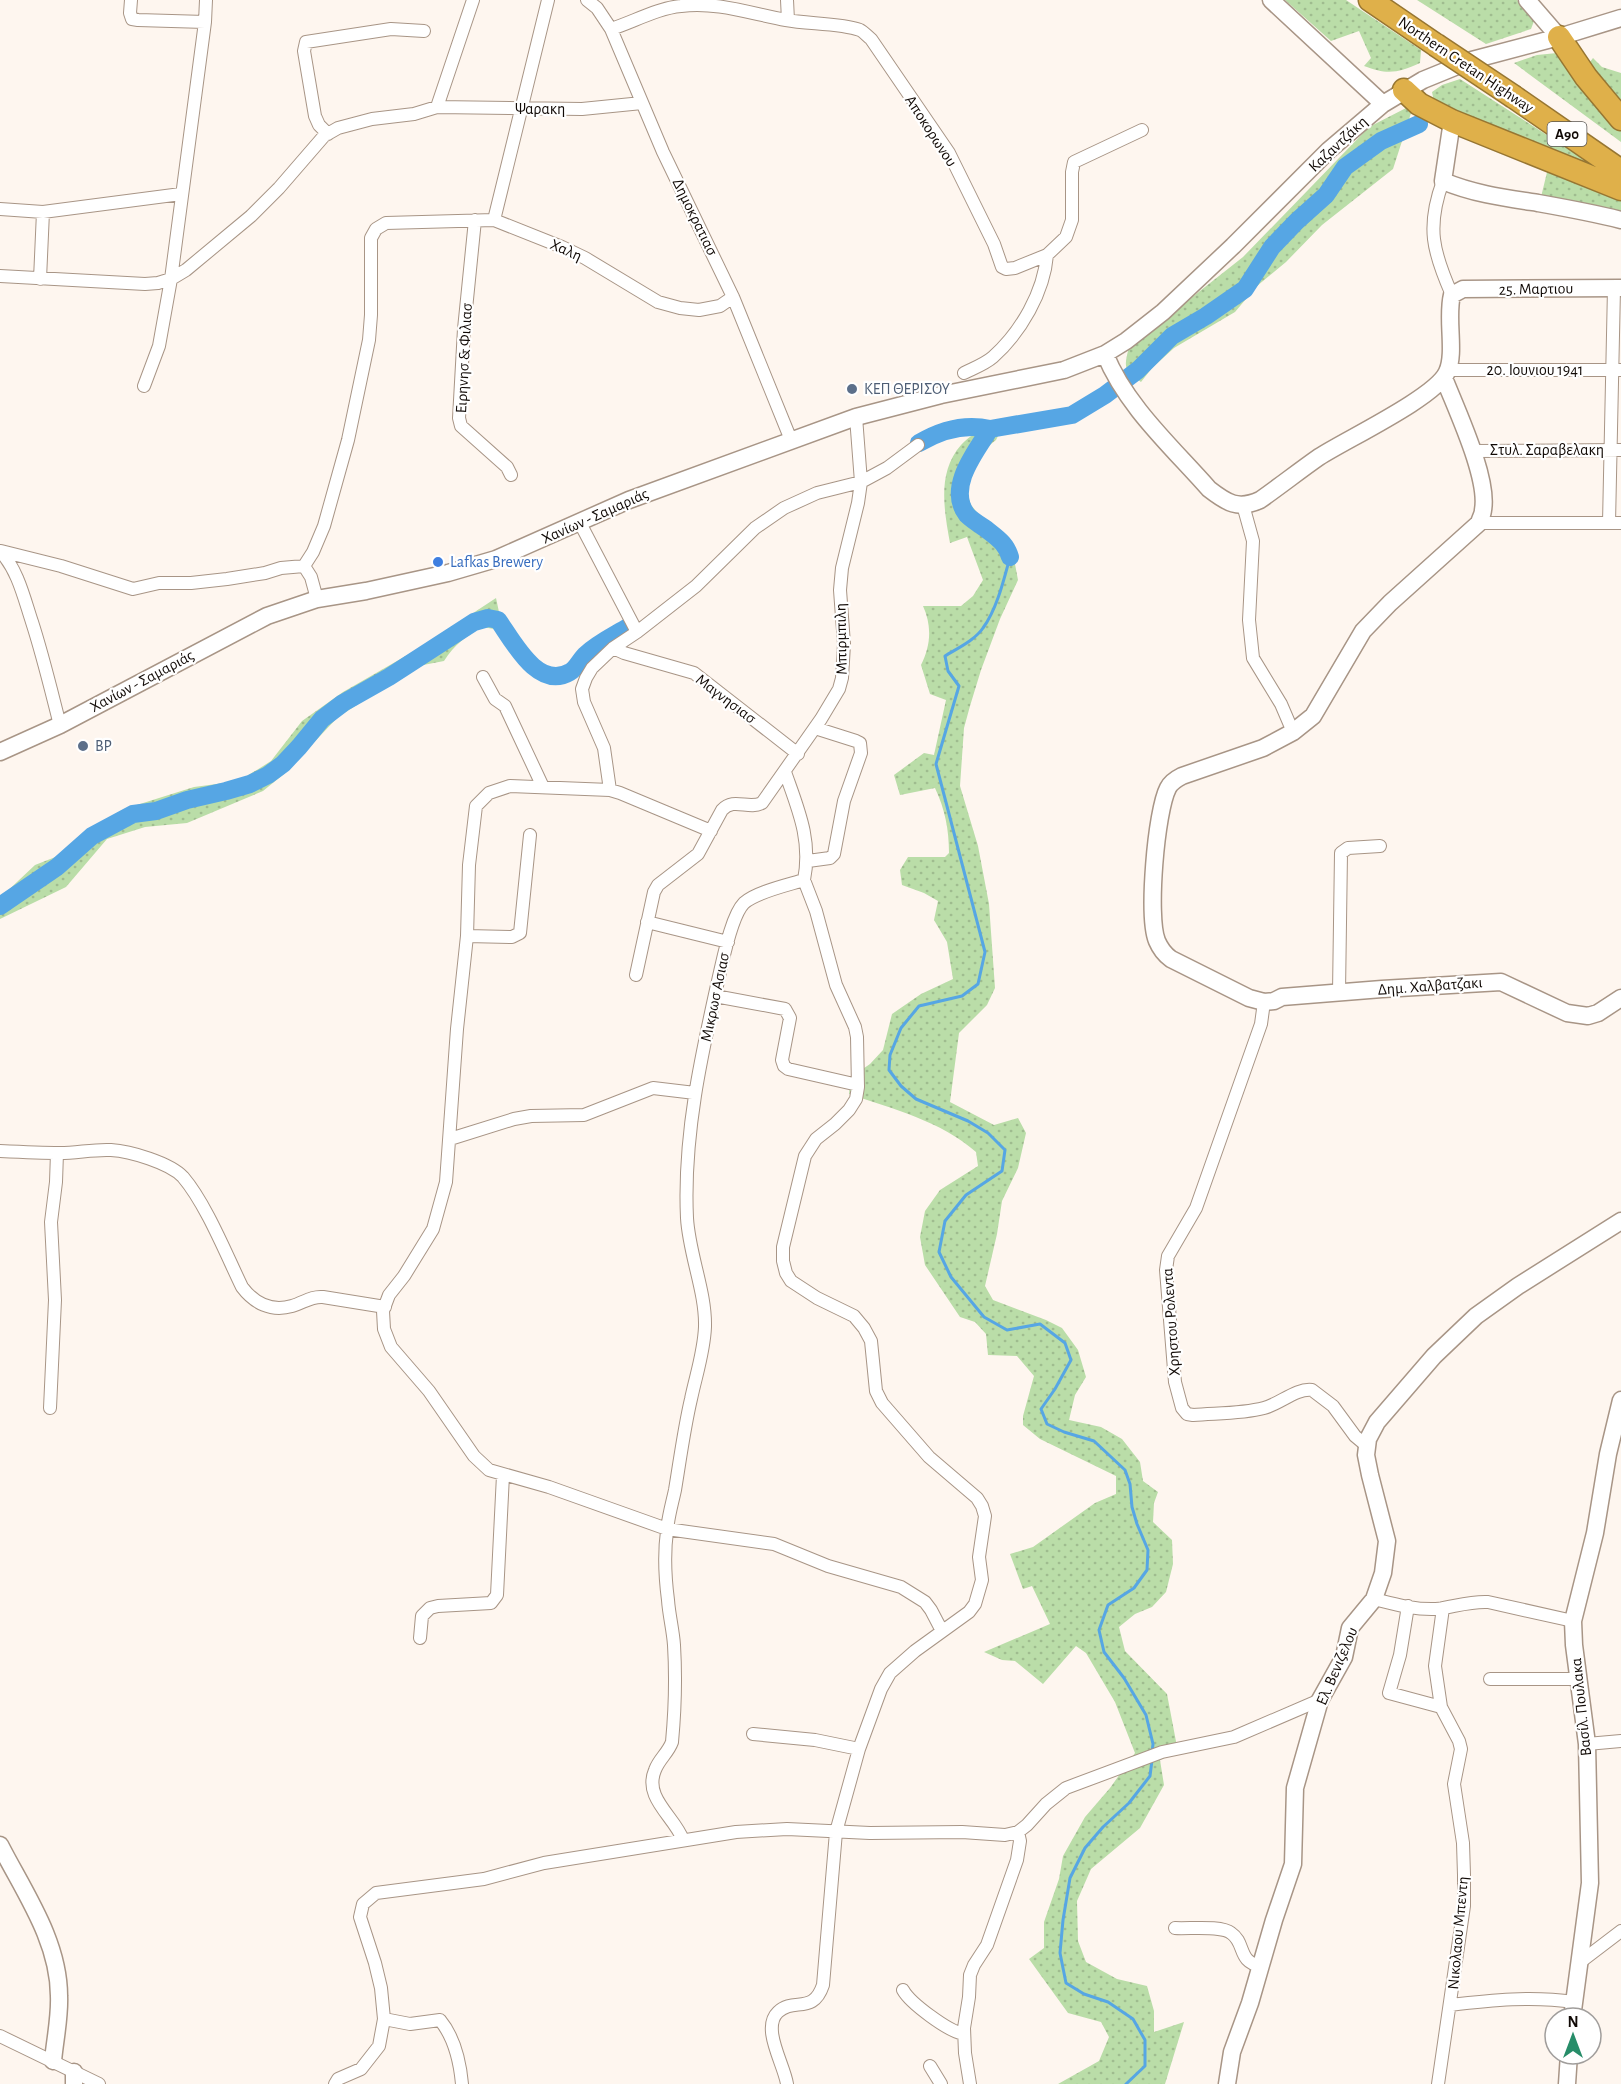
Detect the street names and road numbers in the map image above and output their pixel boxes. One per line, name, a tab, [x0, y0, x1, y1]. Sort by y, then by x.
street label: Northern Cretan Highway	[1395, 14, 1537, 117]
street label: Αποκορωνου	[902, 92, 960, 170]
street label: Ψαρακη	[515, 101, 565, 117]
street label: Καζαντζάκη	[1306, 113, 1370, 175]
road number: Α90	[1548, 122, 1586, 146]
street label: Δημοκρατιασ	[669, 176, 721, 258]
street label: Χαλη	[548, 236, 584, 264]
street label: 25. Μαρτιου	[1499, 280, 1573, 298]
street label: Ειρηνησ & Φιλιασ	[453, 302, 475, 414]
street label: 20. Ιουνιου 1941	[1487, 362, 1583, 378]
street label: Στυλ. Σαραβελακη	[1490, 442, 1604, 458]
street label: Χανίων - Σαμαριάς	[539, 485, 651, 548]
street label: Μπιρμπιλη	[832, 603, 850, 675]
street label: Χανίων - Σαμαριάς	[88, 647, 197, 716]
street label: Μαγνησιασ	[693, 671, 759, 727]
street label: Μικρωσ Ασιασ	[698, 951, 732, 1043]
street label: Δημ. Χαλβατζακι	[1377, 974, 1483, 998]
street label: Χρηστου Ρολεντα	[1159, 1267, 1183, 1377]
street label: Ελ. Βενιζελου	[1313, 1625, 1361, 1707]
street label: Βασίλ. Πουλακα	[1568, 1657, 1594, 1757]
street label: Νικολαου Μπεντη	[1445, 1876, 1471, 1990]

